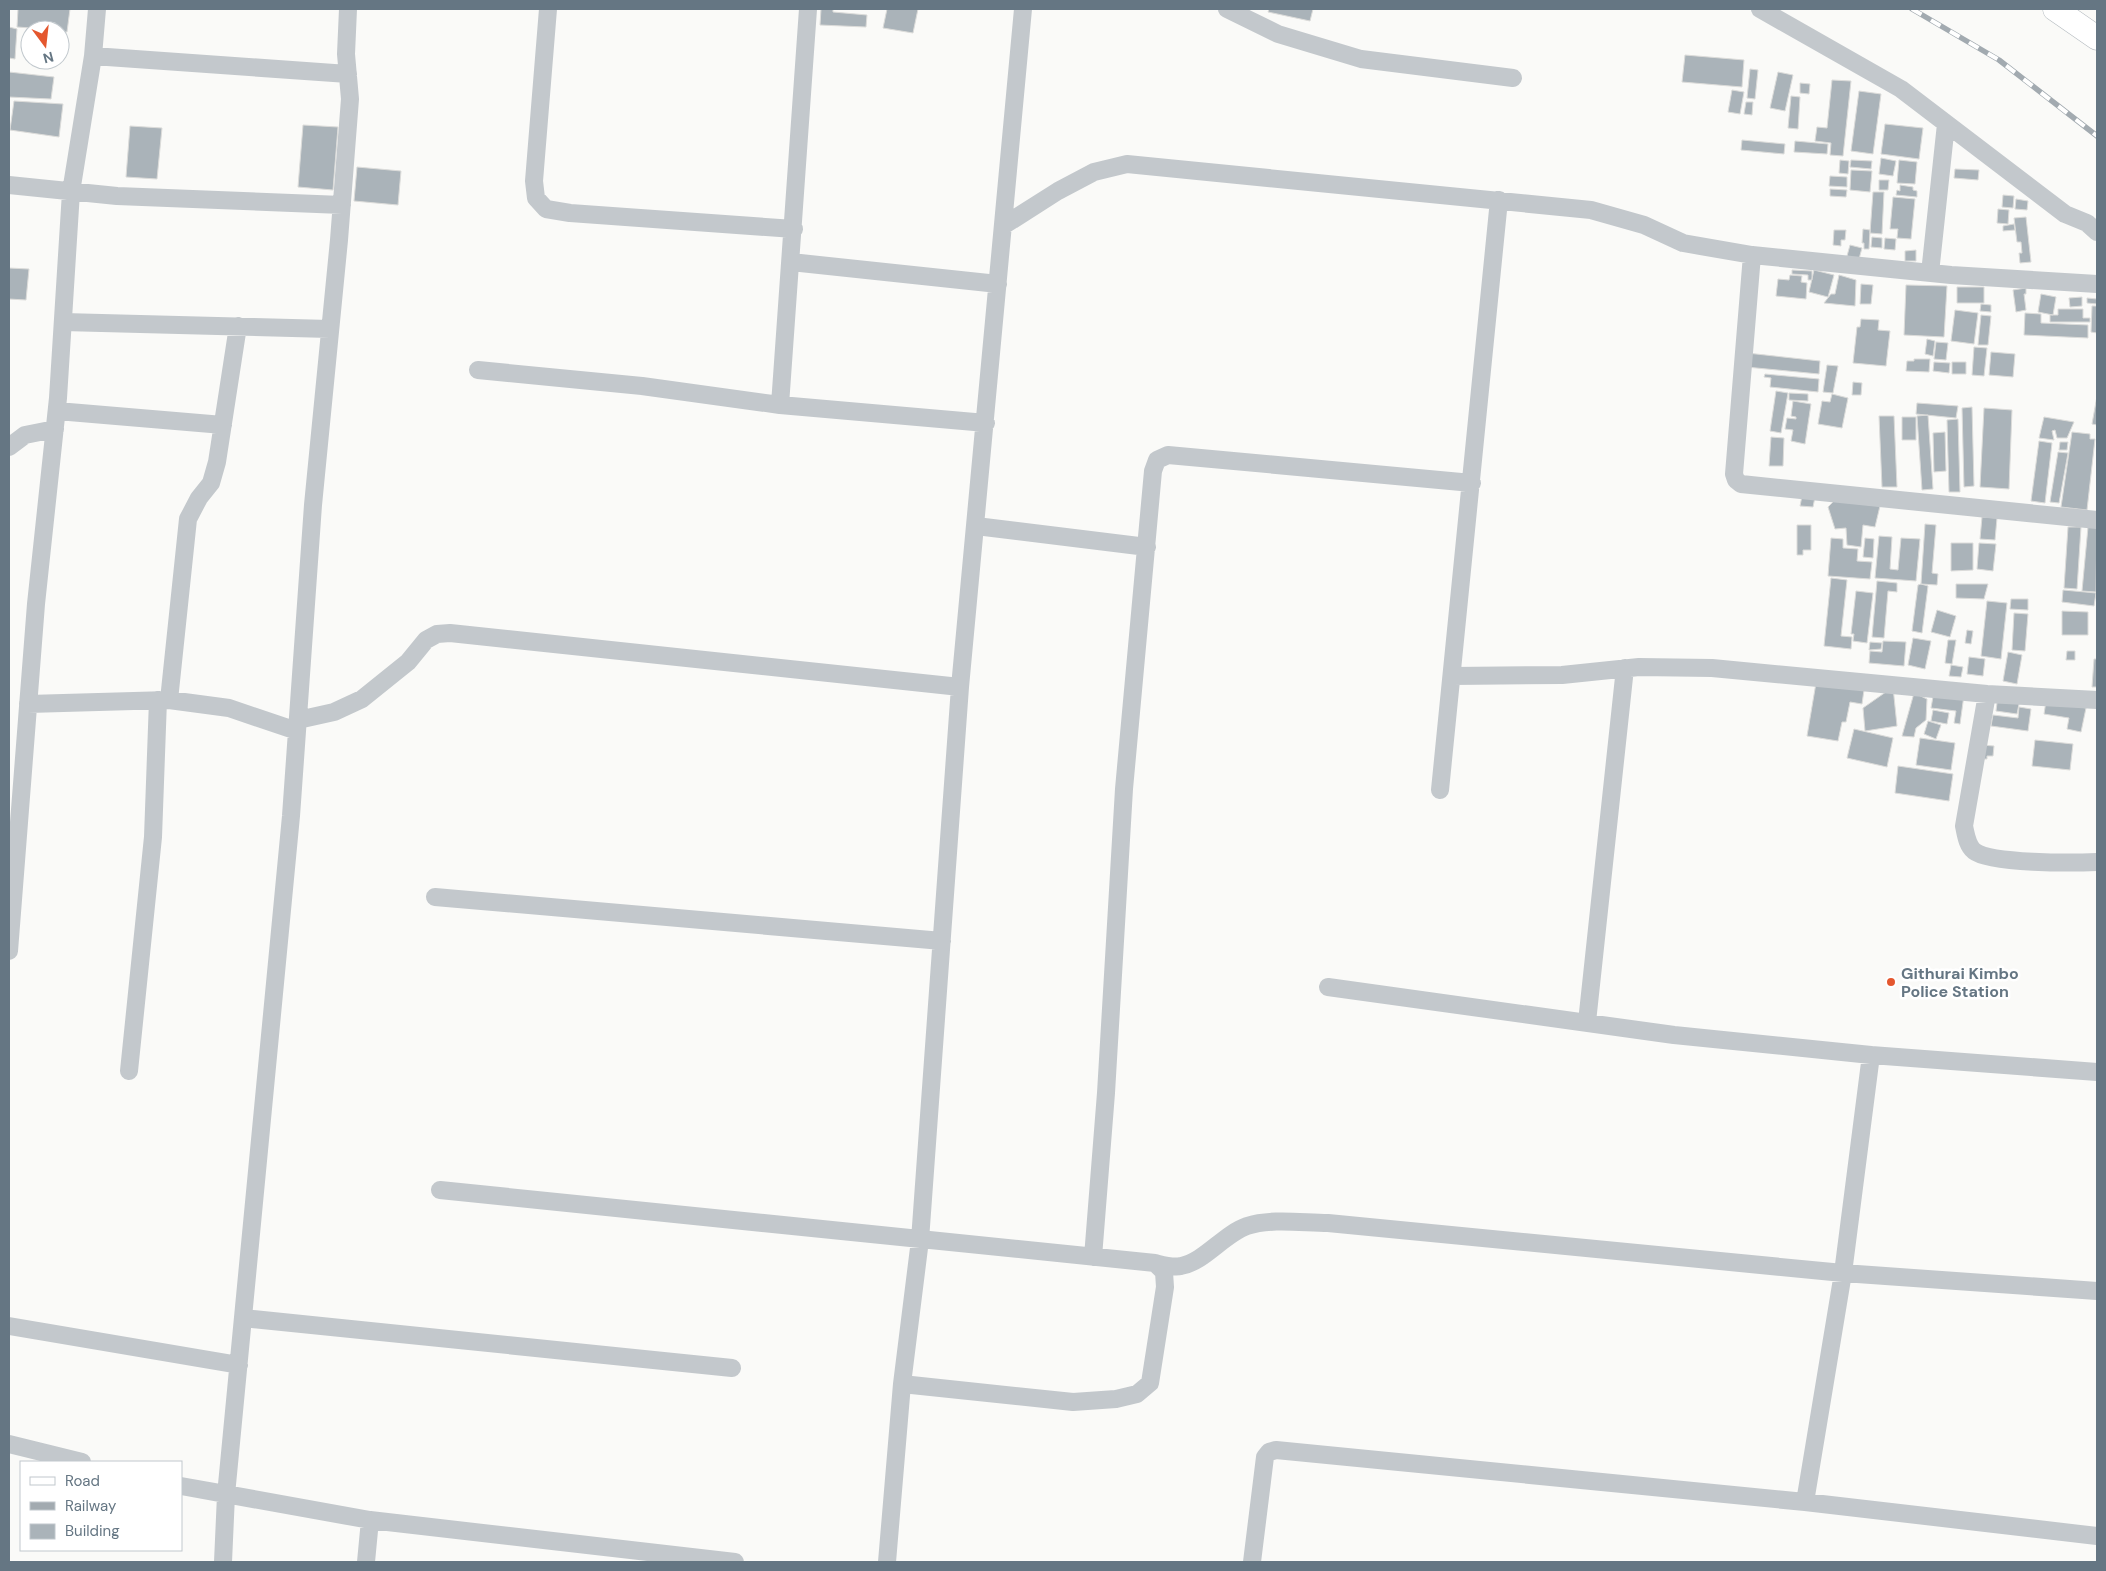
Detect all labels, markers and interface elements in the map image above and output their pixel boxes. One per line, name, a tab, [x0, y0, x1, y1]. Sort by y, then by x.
north arrow	[20, 20, 70, 70]
text: N	[41, 48, 56, 68]
place label: Githurai Kimbo Police Station	[1901, 963, 2019, 1002]
marker: Githurai Kimbo Police Station	[1885, 976, 1897, 988]
legend	[20, 1461, 182, 1551]
text: Road	[65, 1471, 100, 1491]
text: Railway	[65, 1496, 117, 1516]
text: Building	[65, 1521, 120, 1541]

